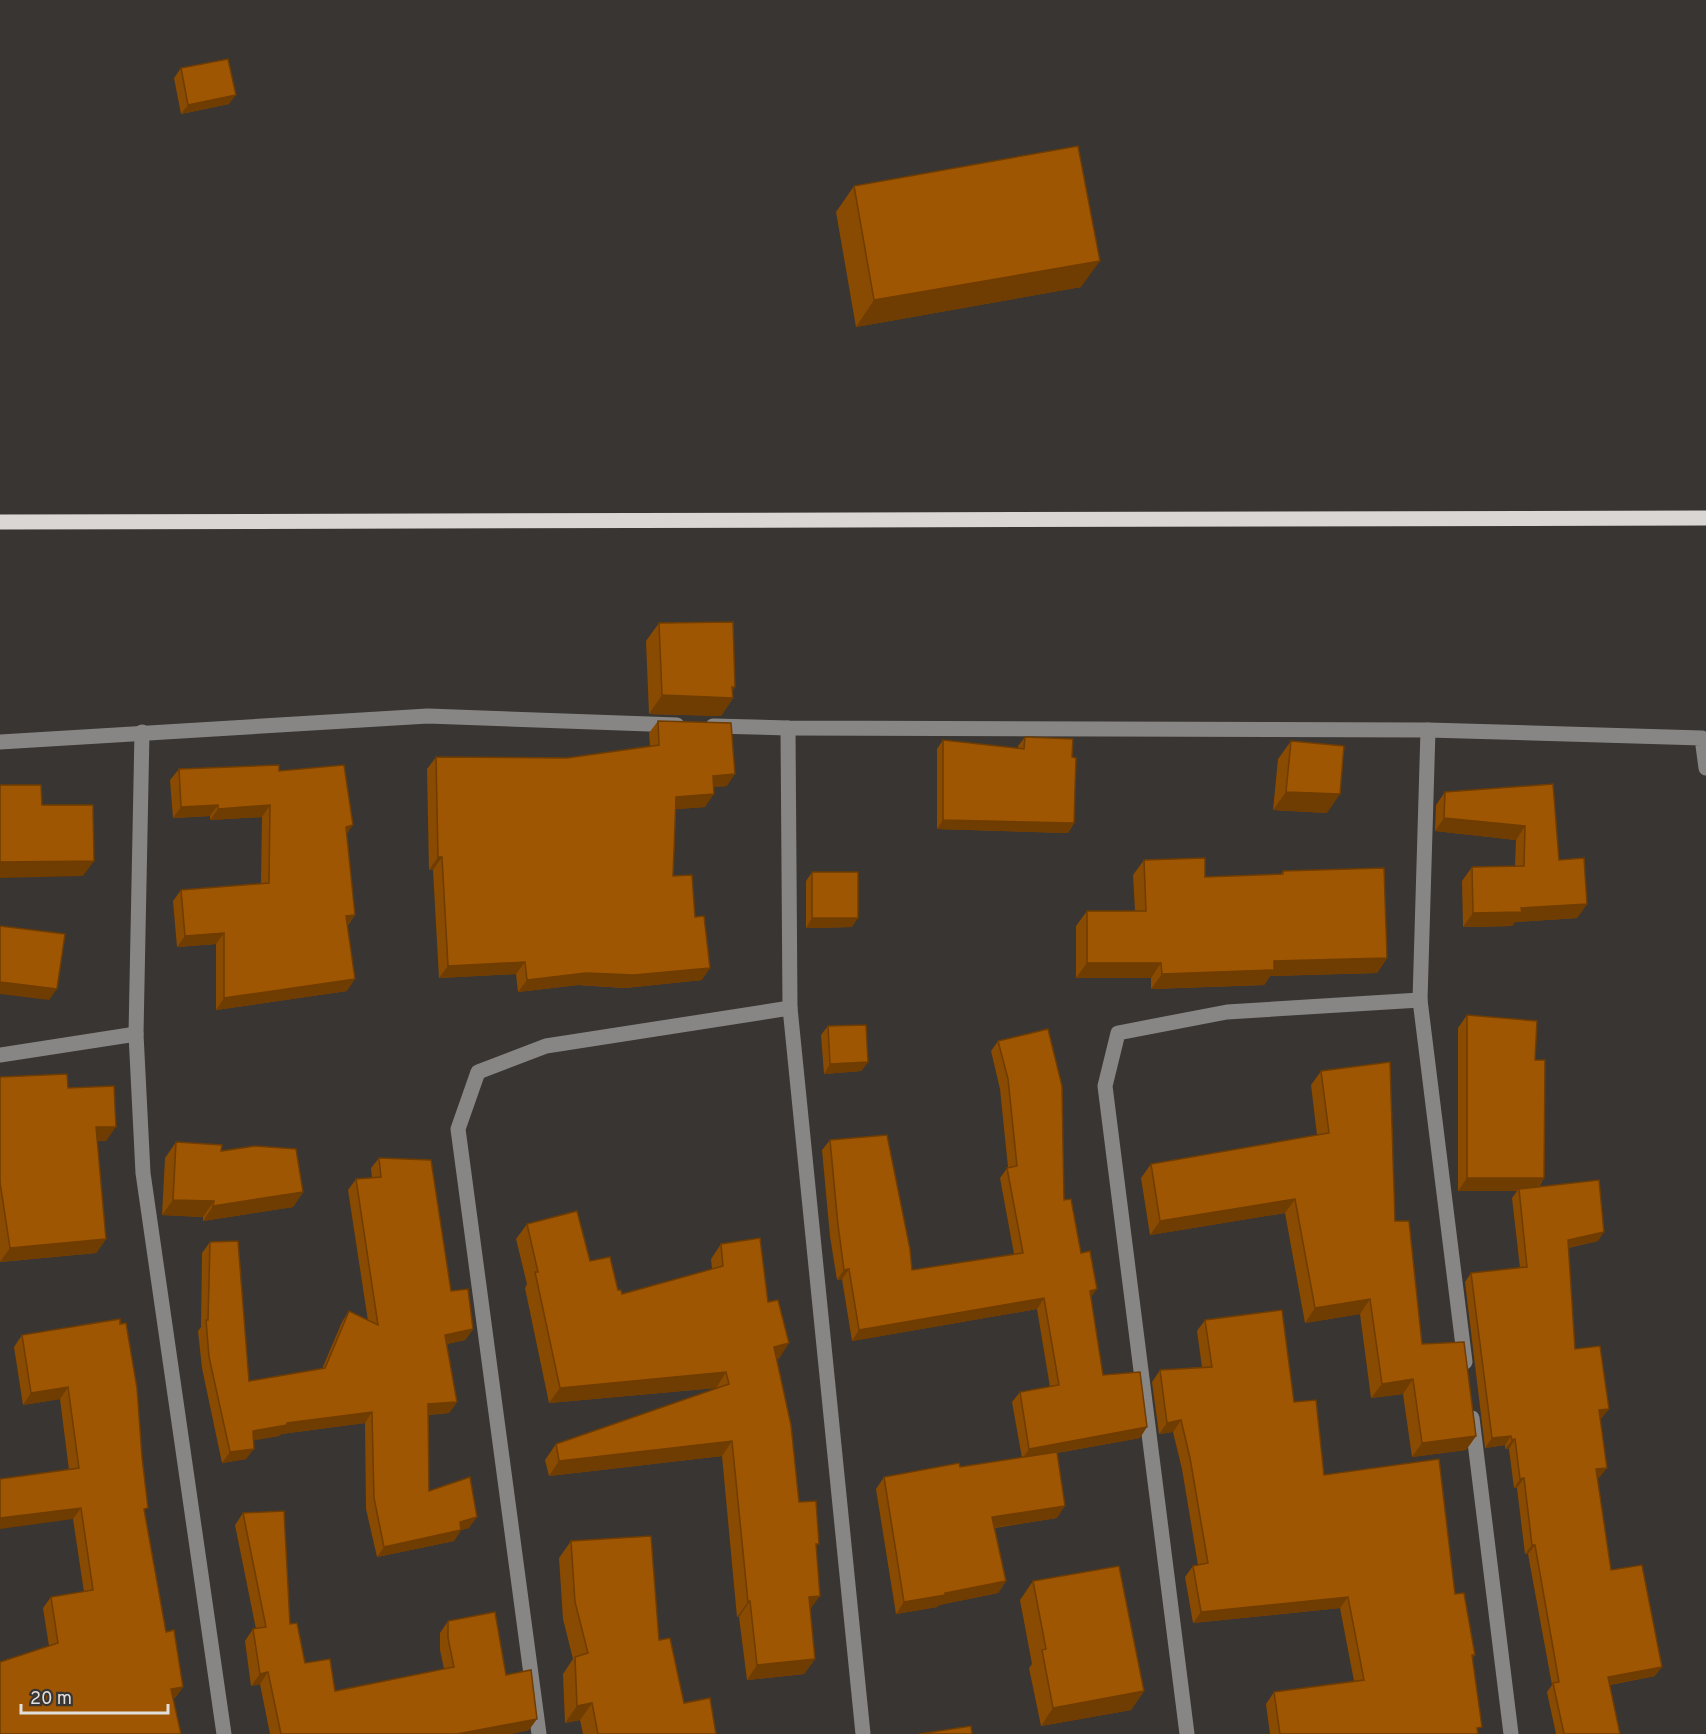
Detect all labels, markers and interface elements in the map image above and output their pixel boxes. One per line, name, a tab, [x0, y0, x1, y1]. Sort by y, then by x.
scale bar	[21, 1677, 168, 1715]
text: 20 m	[30, 1688, 72, 1711]

